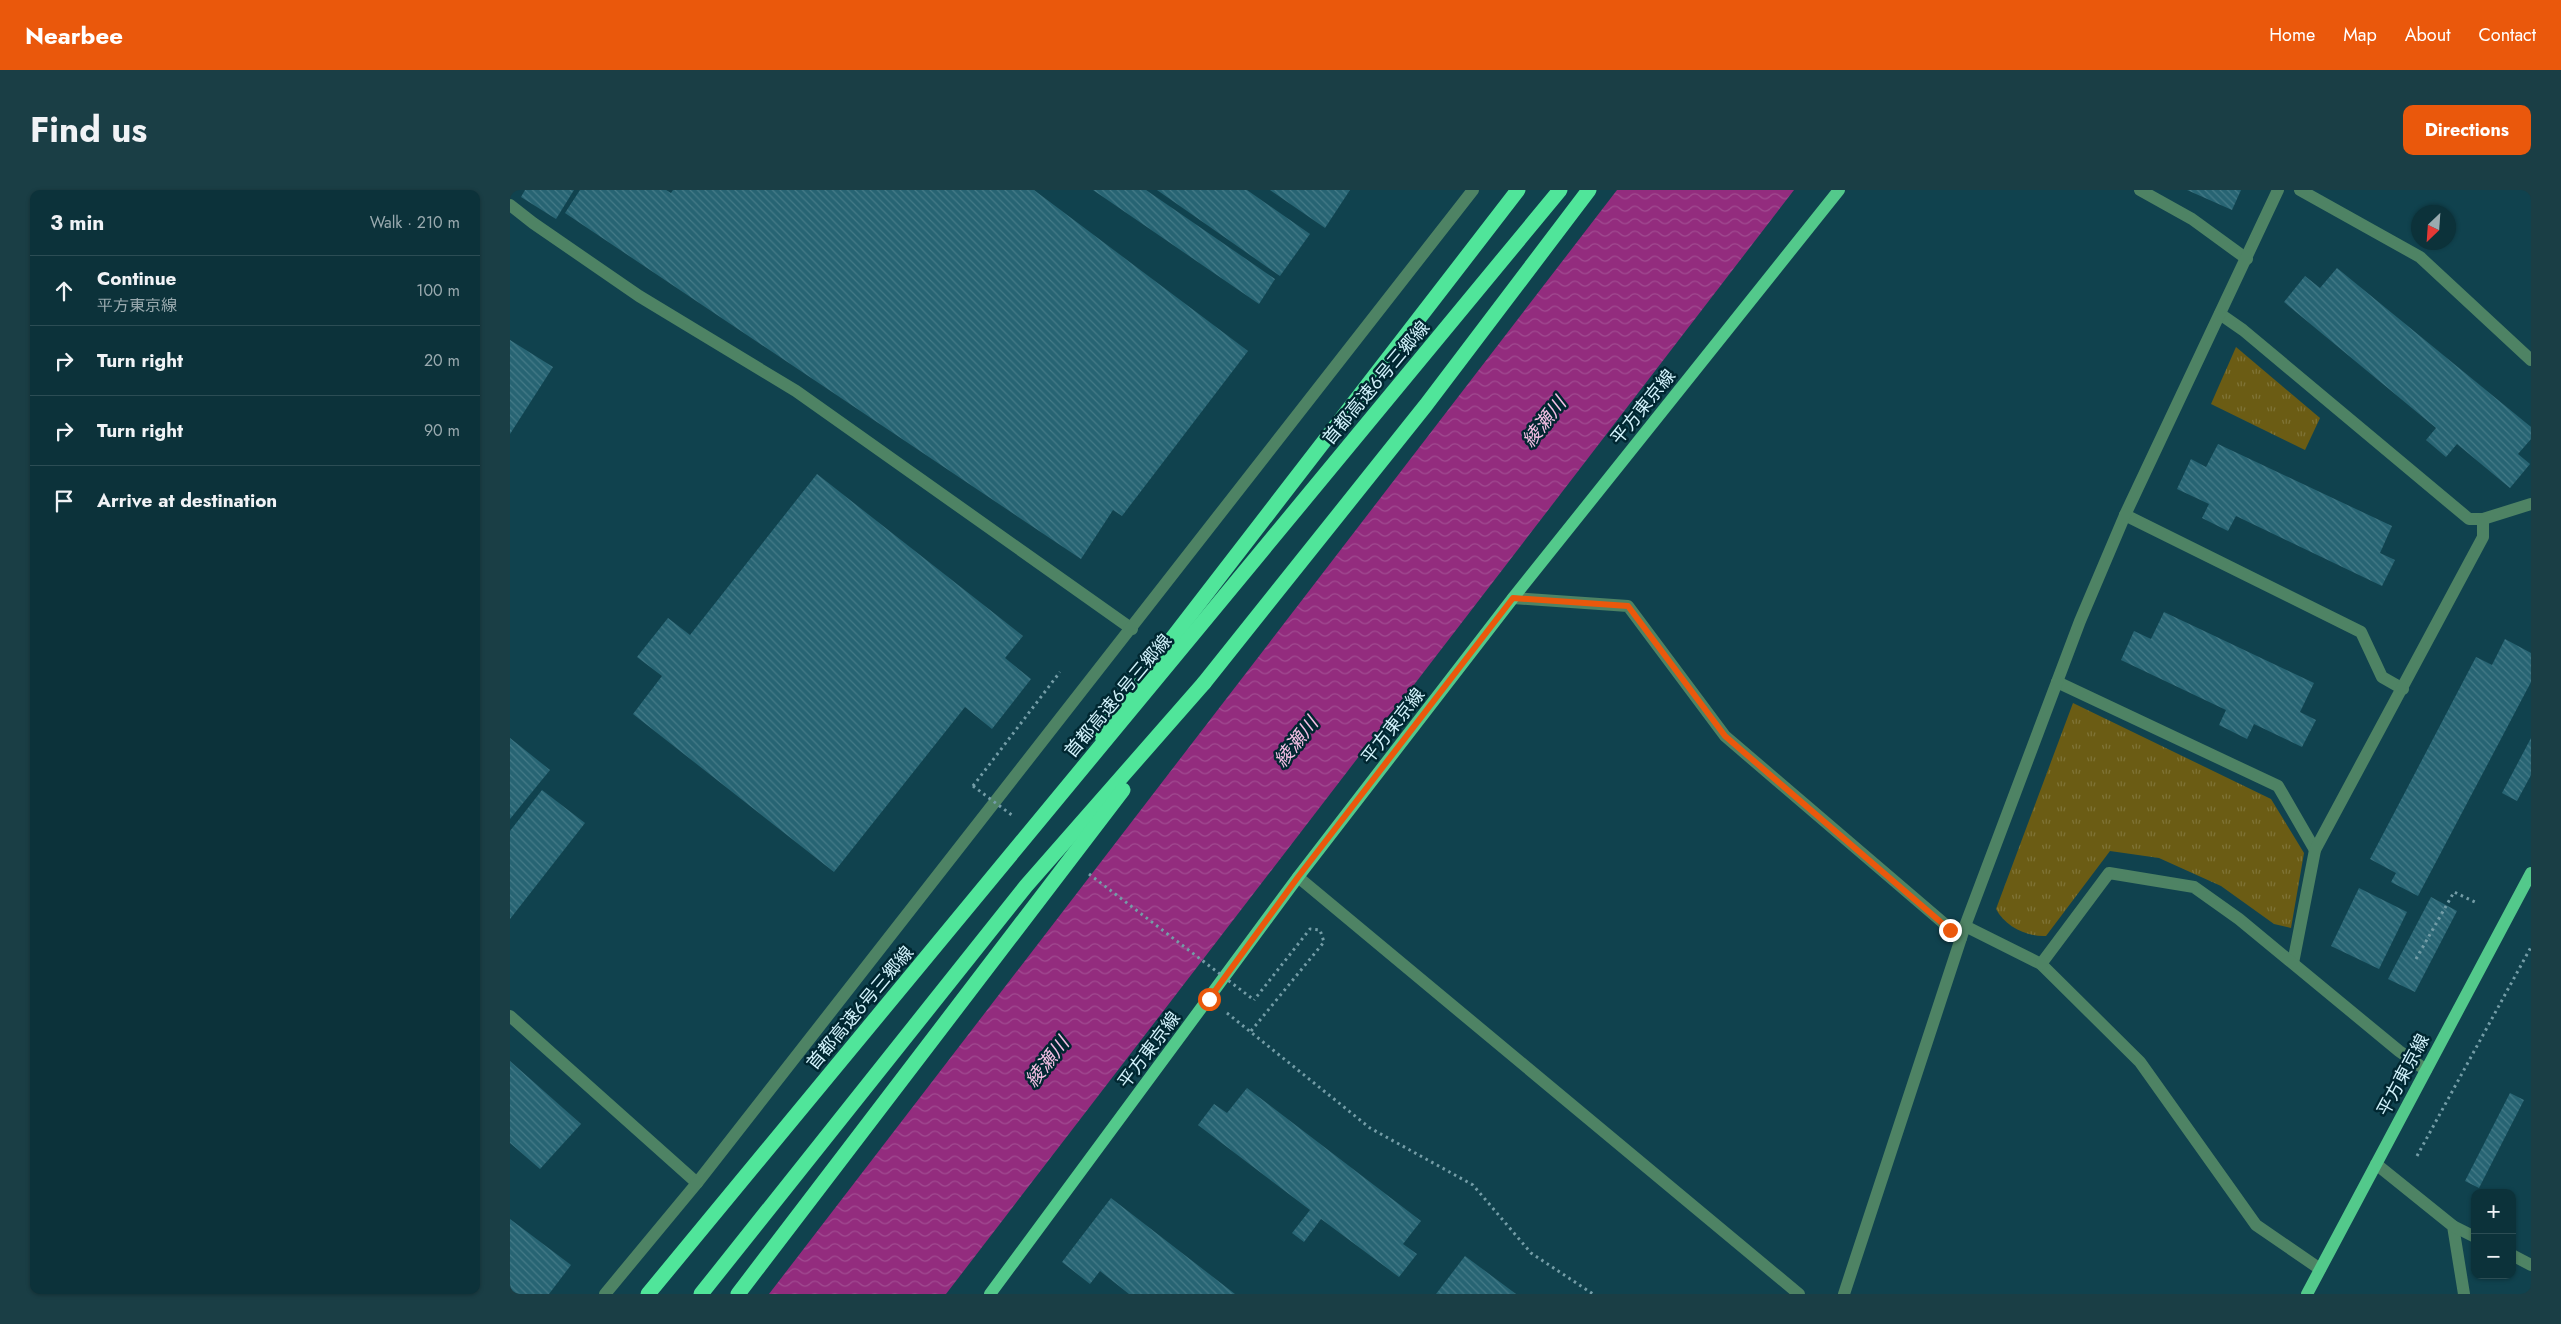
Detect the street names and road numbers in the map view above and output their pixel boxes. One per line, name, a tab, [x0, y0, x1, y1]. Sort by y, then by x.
street label: 首都高速6号三郷線	[1316, 316, 1436, 450]
street label: 平方東京線	[1605, 364, 1681, 450]
street label: 首都高速6号三郷線	[1058, 629, 1178, 763]
street label: 平方東京線	[1355, 683, 1431, 769]
street label: 首都高速6号三郷線	[800, 941, 920, 1075]
street label: 平方東京線	[1112, 1006, 1186, 1094]
street label: 平方東京線	[2370, 1029, 2436, 1121]

